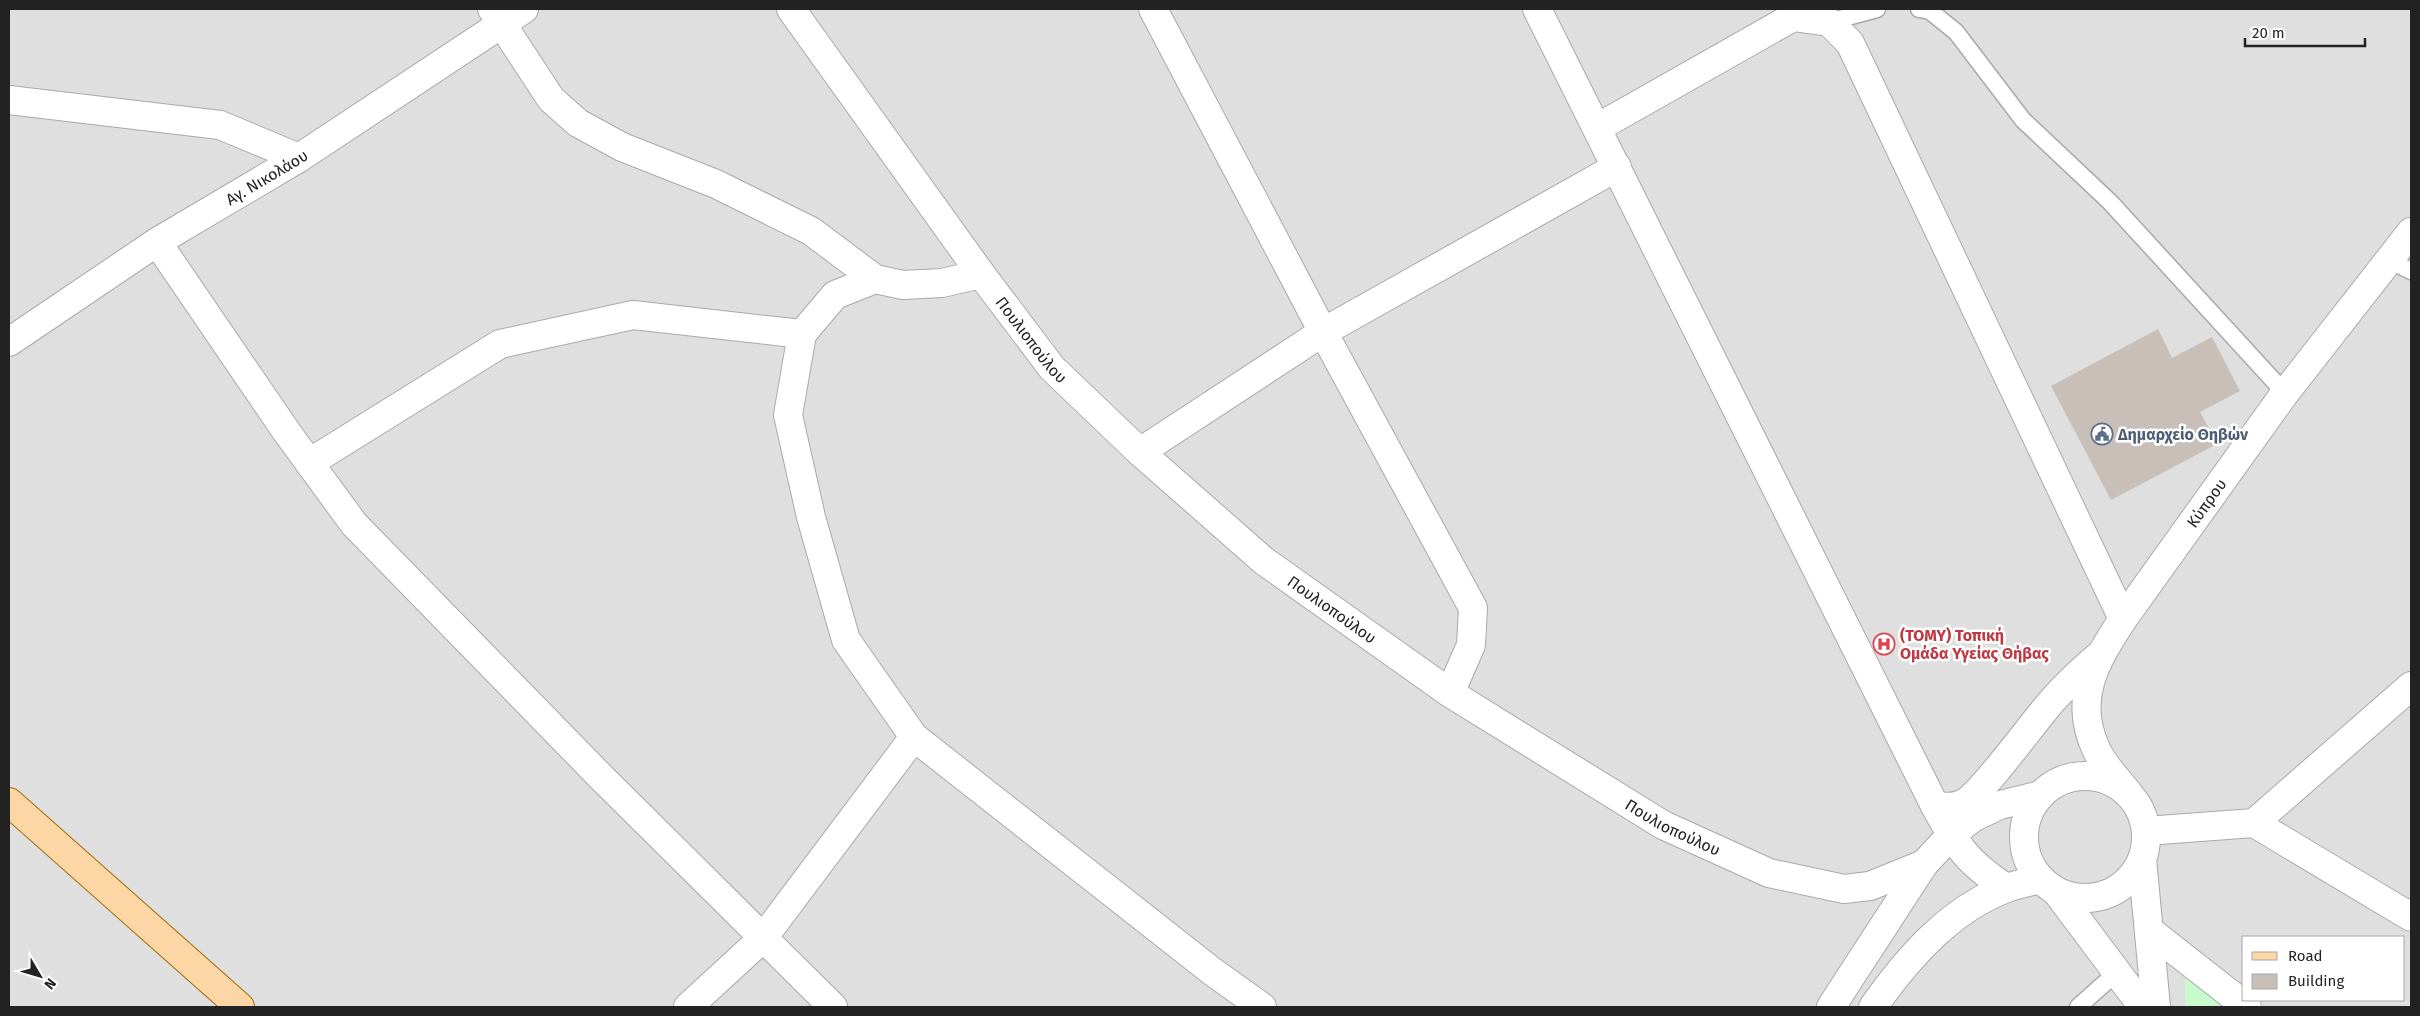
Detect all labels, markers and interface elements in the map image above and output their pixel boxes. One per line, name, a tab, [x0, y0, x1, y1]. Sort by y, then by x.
scale bar	[2245, 15, 2365, 47]
text: 20 m	[2252, 24, 2285, 42]
street label: Αγ. Νικολάου	[222, 146, 312, 209]
street label: Πουλιοπούλου	[992, 293, 1071, 387]
public building icon: Δημαρχείο Θηβών	[2090, 422, 2114, 446]
place label: Δημαρχείο Θηβών	[2117, 425, 2249, 444]
street label: Κύπρου	[2183, 475, 2231, 531]
street label: Πουλιοπούλου	[1284, 572, 1380, 648]
place label: (ΤΟΜΥ) Τοπική Ομάδα Υγείας Θήβας	[1900, 626, 2049, 663]
hospital icon: (ΤΟΜΥ) Τοπική Ομάδα Υγείας Θήβας	[1872, 632, 1896, 656]
street label: Πουλιοπούλου	[1622, 795, 1723, 860]
legend	[2242, 936, 2405, 1001]
text: Road	[2288, 947, 2323, 965]
north arrow	[15, 951, 65, 1001]
text: Building	[2288, 972, 2344, 990]
text: N	[40, 975, 59, 993]

